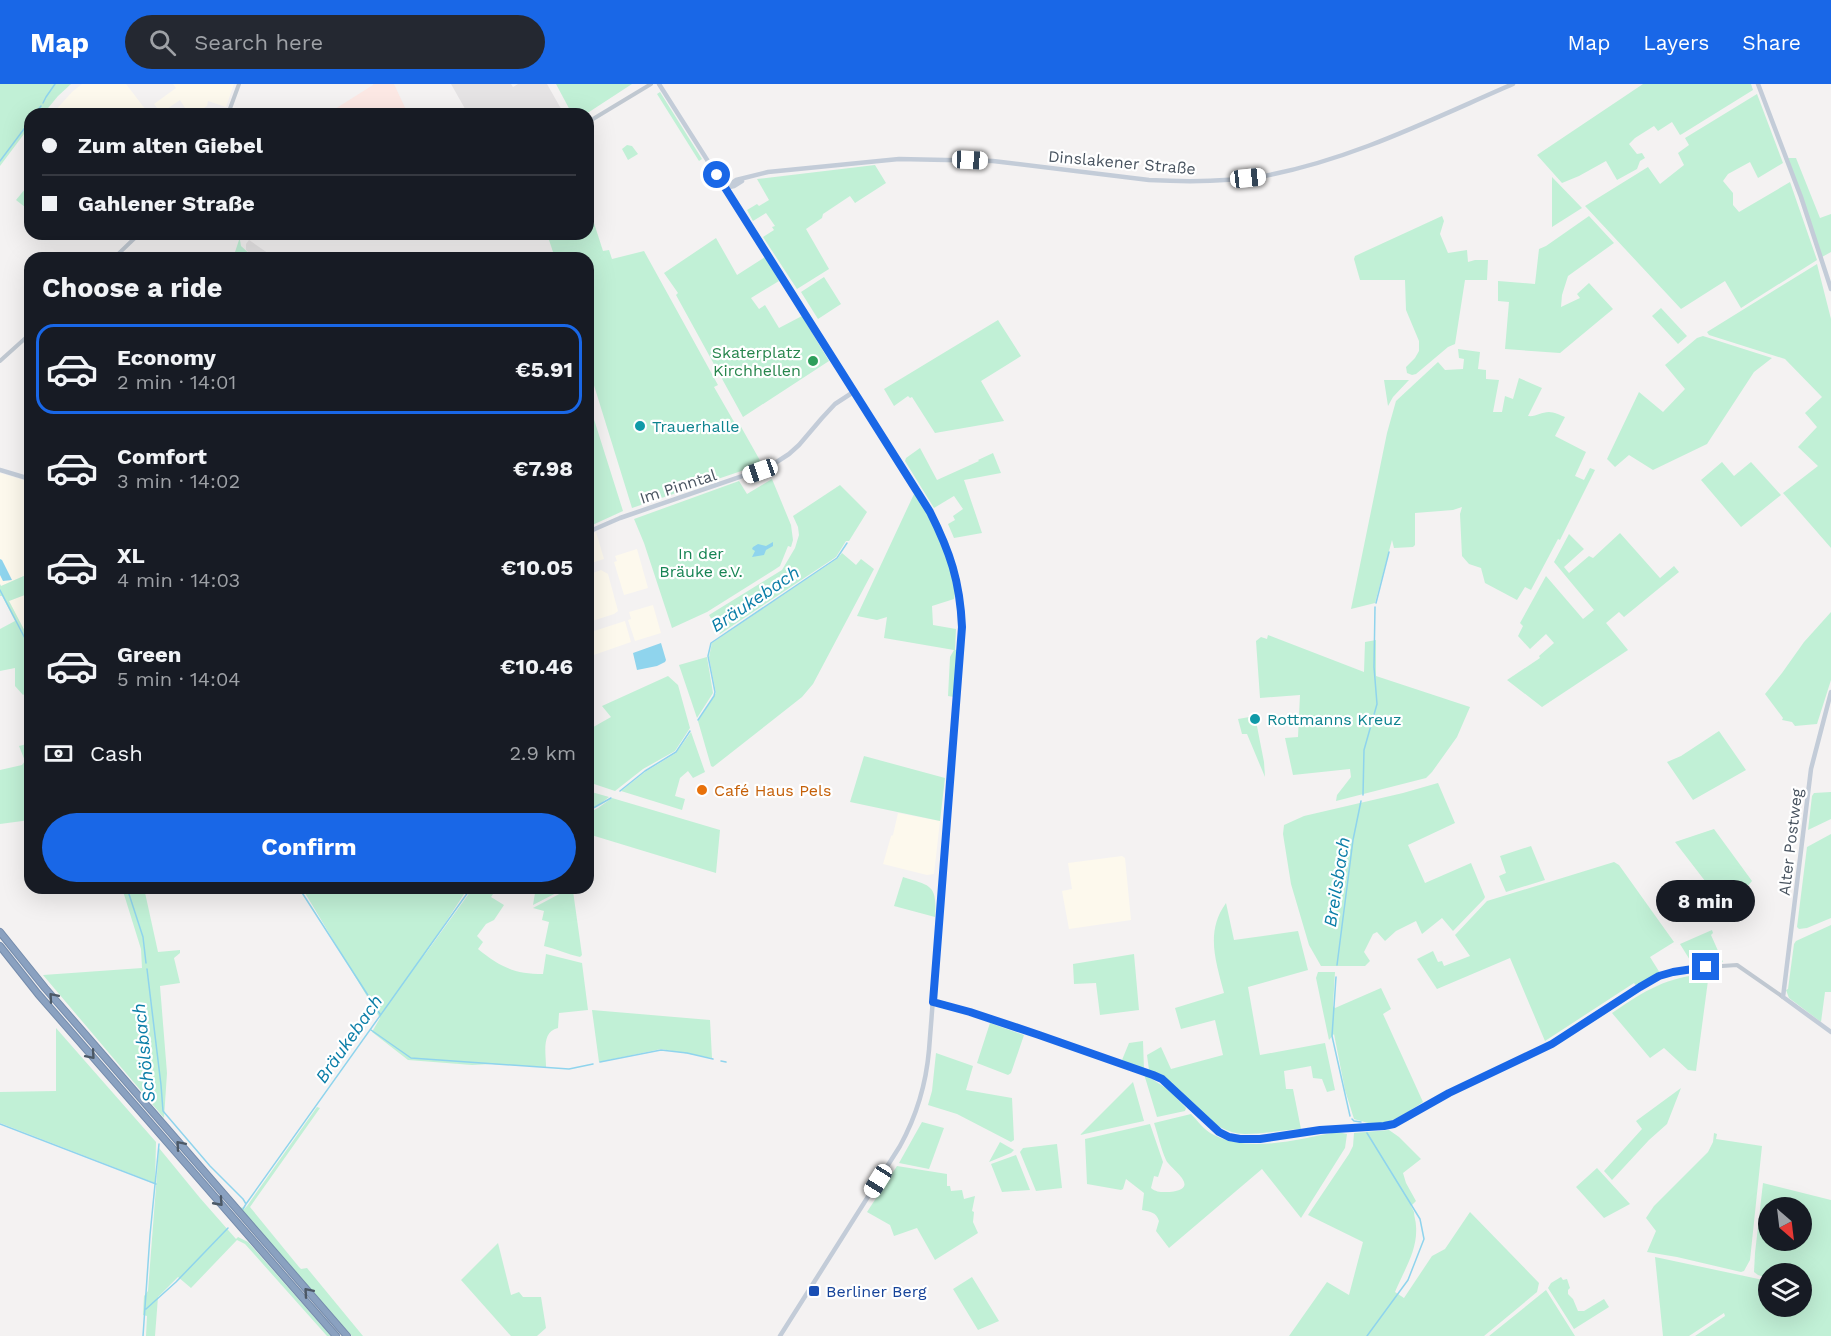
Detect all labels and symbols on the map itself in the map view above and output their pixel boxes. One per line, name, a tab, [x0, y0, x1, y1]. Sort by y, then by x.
street label: Dinslakener Straße	[1047, 147, 1197, 178]
car	[952, 150, 988, 170]
route start	[703, 161, 730, 188]
car	[1229, 167, 1267, 189]
place label: Skaterplatz Kirchhellen	[712, 343, 801, 380]
marker: Skaterplatz Kirchhellen	[806, 354, 820, 368]
place label: Trauerhalle	[652, 417, 740, 436]
marker: Trauerhalle	[633, 419, 647, 433]
car	[740, 457, 780, 485]
street label: Im Pinntal	[637, 465, 719, 508]
park label: In der Bräuke e.V.	[659, 544, 743, 581]
water label: Bräukebach	[706, 561, 803, 636]
place label: Rottmanns Kreuz	[1267, 710, 1402, 729]
marker: Rottmanns Kreuz	[1248, 712, 1262, 726]
place label: Café Haus Pels	[714, 781, 831, 800]
marker: Café Haus Pels	[695, 783, 709, 797]
street label: Alter Postweg	[1774, 787, 1807, 897]
water label: Breilsbach	[1319, 836, 1354, 928]
callout: 8 min	[1656, 880, 1756, 922]
route end	[1692, 953, 1719, 980]
water label: Bräukebach	[311, 991, 387, 1087]
one-way arrow	[49, 993, 60, 1004]
water label: Schölsbach	[128, 1002, 159, 1104]
one-way arrow	[84, 1048, 95, 1059]
one-way arrow	[177, 1141, 188, 1152]
car	[861, 1161, 895, 1201]
one-way arrow	[212, 1195, 223, 1206]
north arrow	[1758, 1197, 1812, 1251]
place label: Berliner Berg	[826, 1282, 927, 1301]
marker: Berliner Berg	[807, 1284, 821, 1298]
one-way arrow	[305, 1288, 316, 1299]

